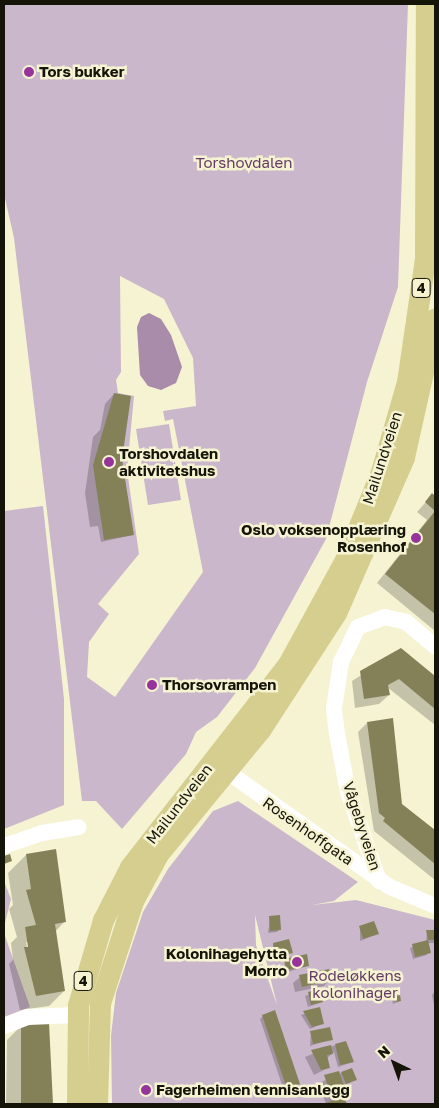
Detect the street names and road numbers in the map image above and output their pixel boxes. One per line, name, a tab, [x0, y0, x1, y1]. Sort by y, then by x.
road number: 4	[411, 276, 431, 300]
street label: Mailundveien	[359, 409, 405, 507]
street label: Mailundveien	[142, 760, 216, 848]
street label: Vågebyveien	[339, 779, 385, 873]
street label: Rosenhoffgata	[259, 793, 357, 869]
road number: 4	[73, 969, 93, 992]

